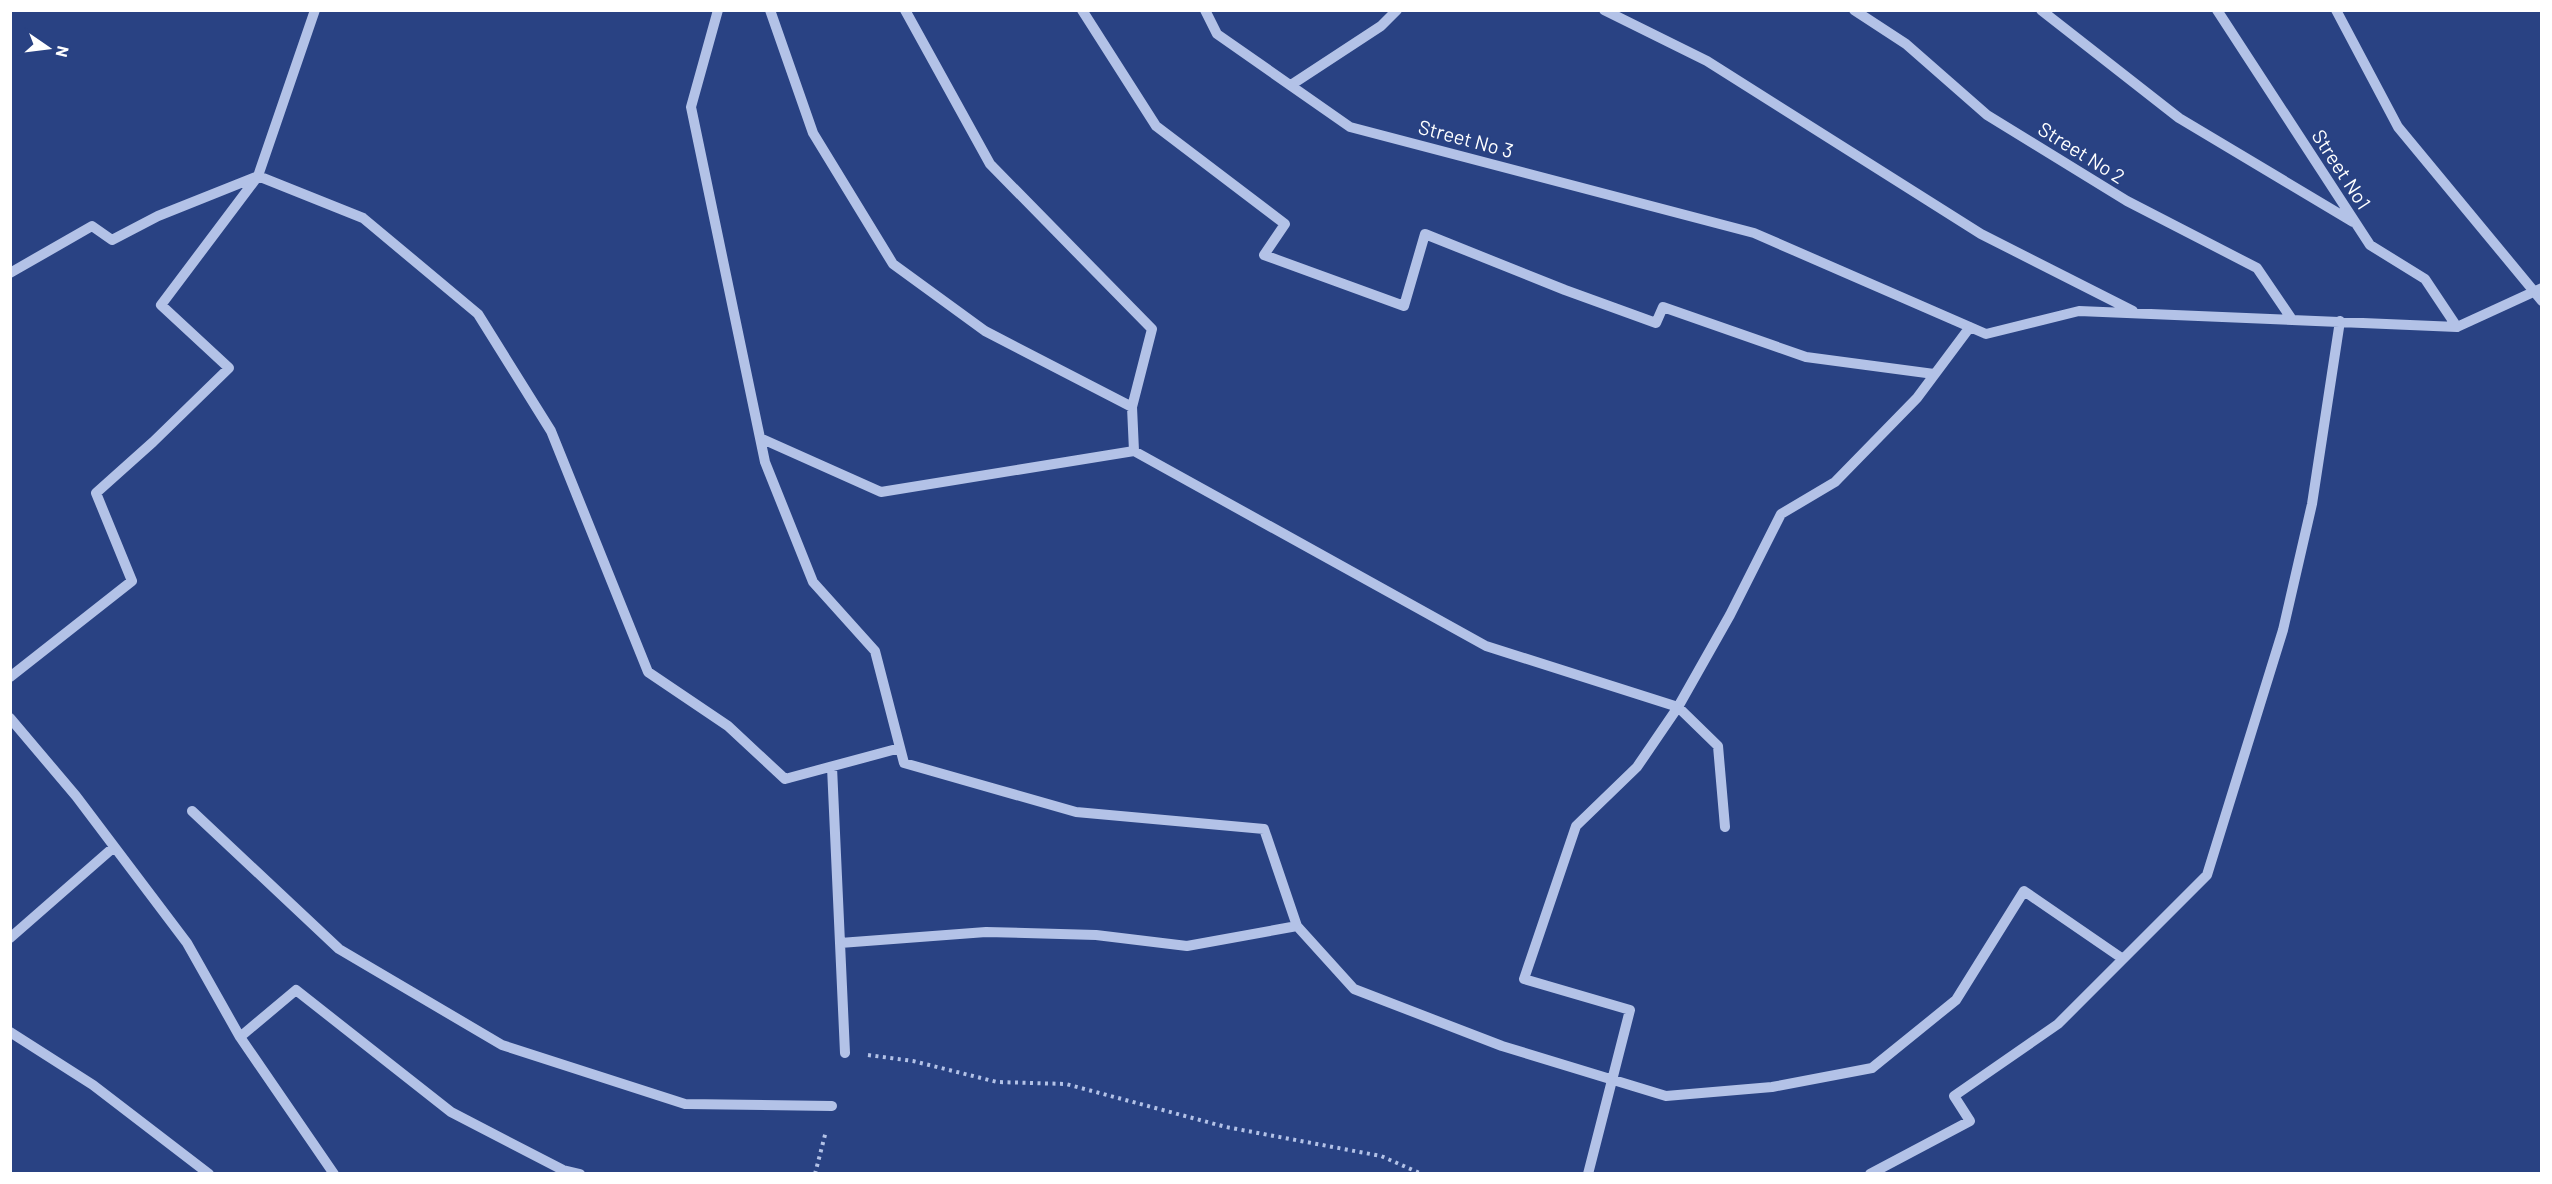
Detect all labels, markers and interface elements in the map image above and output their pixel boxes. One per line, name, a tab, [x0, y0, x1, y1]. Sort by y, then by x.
north arrow	[18, 18, 78, 78]
text: N	[53, 44, 74, 59]
street label: Street No 3	[1416, 114, 1516, 162]
street label: Street No 2	[2034, 116, 2130, 188]
street label: Street No1	[2307, 125, 2377, 213]

